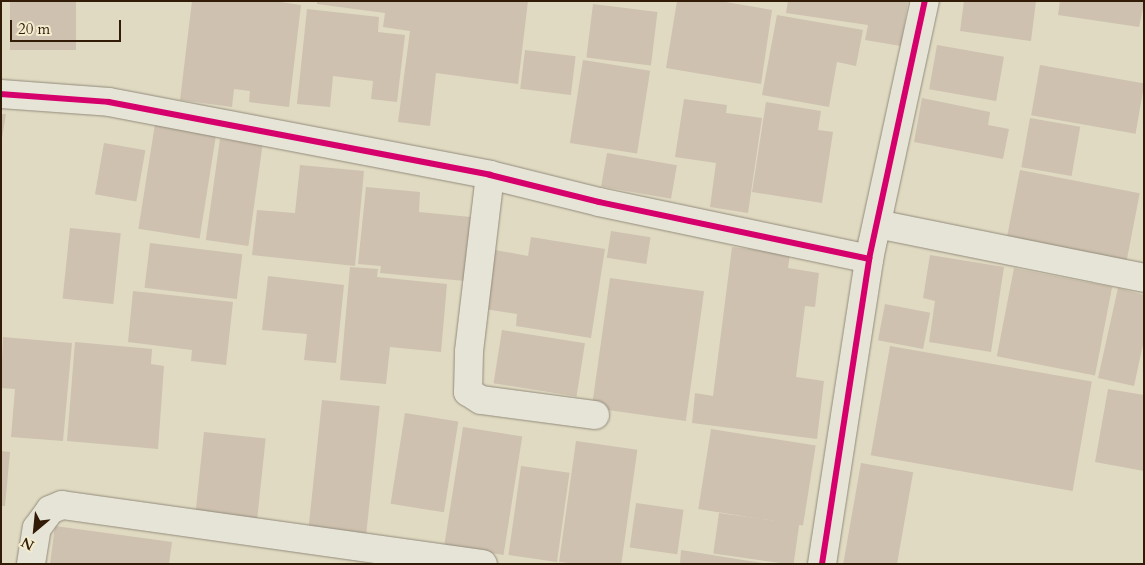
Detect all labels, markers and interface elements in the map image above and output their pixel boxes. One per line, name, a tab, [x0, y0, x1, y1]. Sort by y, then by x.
scale bar	[12, 10, 124, 42]
text: 20 m	[18, 19, 50, 39]
north arrow	[10, 505, 60, 555]
text: N	[18, 532, 38, 555]

